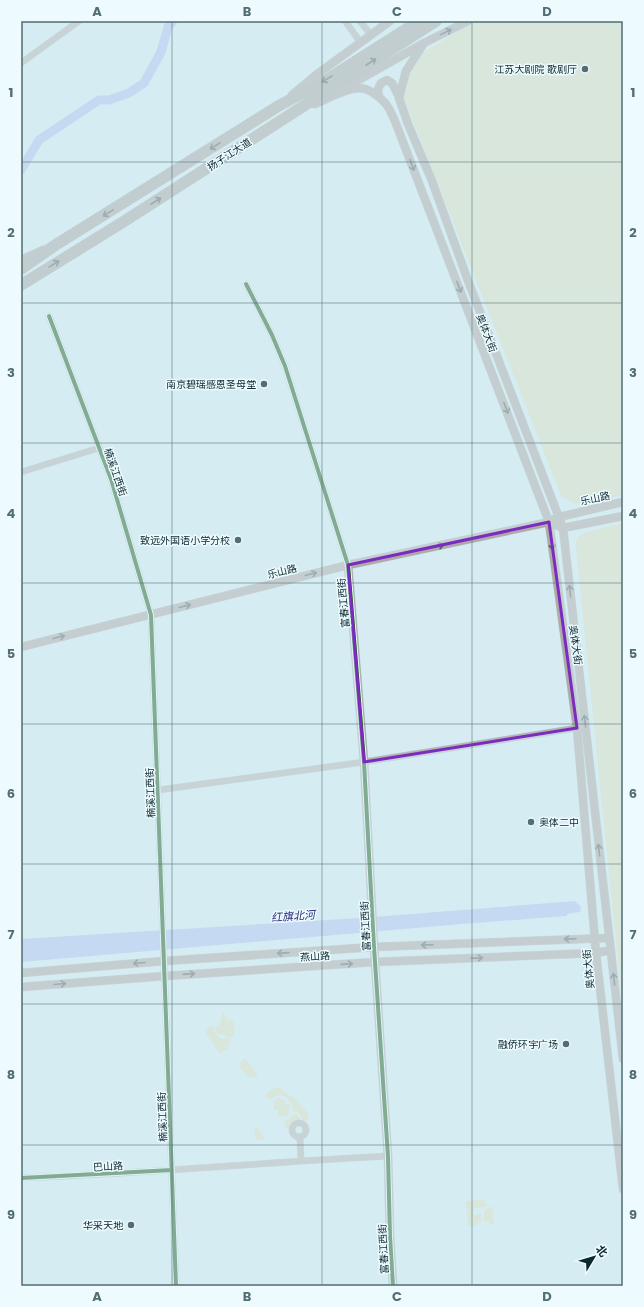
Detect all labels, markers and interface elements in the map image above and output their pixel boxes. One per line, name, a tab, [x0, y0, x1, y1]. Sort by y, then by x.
text: A	[92, 2, 102, 21]
text: B	[243, 2, 252, 21]
text: C	[392, 2, 402, 21]
text: D	[542, 2, 552, 21]
one-way arrow	[440, 27, 452, 35]
one-way arrow	[366, 58, 377, 67]
place label: 江苏大剧院 歌剧厅	[494, 62, 577, 77]
marker: 江苏大剧院 歌剧厅	[580, 64, 590, 74]
one-way arrow	[321, 76, 333, 84]
text: 1	[9, 83, 13, 102]
text: 1	[631, 83, 635, 102]
street label: 扬子江大道	[204, 135, 254, 174]
one-way arrow	[210, 142, 221, 150]
one-way arrow	[409, 159, 417, 171]
one-way arrow	[150, 197, 161, 205]
one-way arrow	[102, 209, 114, 217]
text: 2	[7, 223, 15, 242]
text: 2	[629, 223, 637, 242]
one-way arrow	[48, 260, 60, 268]
one-way arrow	[456, 280, 464, 292]
street label: 奥体大街	[472, 312, 501, 355]
text: 3	[7, 363, 15, 382]
text: 3	[629, 363, 637, 382]
place label: 南京碧瑶感恩圣母堂	[166, 377, 256, 392]
marker: 南京碧瑶感恩圣母堂	[259, 379, 269, 389]
one-way arrow	[502, 402, 510, 414]
street label: 楠溪江西街	[100, 446, 131, 498]
street label: 乐山路	[579, 488, 611, 509]
text: 4	[7, 504, 16, 523]
text: 4	[629, 504, 638, 523]
place label: 致远外国语小学分校	[140, 533, 230, 548]
marker: 致远外国语小学分校	[233, 535, 243, 545]
one-way arrow	[548, 537, 556, 550]
one-way arrow	[431, 541, 444, 549]
street label: 乐山路	[266, 561, 298, 582]
one-way arrow	[304, 570, 317, 577]
street label: 富春江西街	[334, 577, 353, 629]
one-way arrow	[566, 585, 574, 598]
one-way arrow	[178, 602, 191, 609]
street label: 奥体大街	[565, 624, 586, 666]
one-way arrow	[52, 633, 65, 641]
text: 5	[7, 644, 15, 663]
text: 5	[629, 644, 637, 663]
one-way arrow	[581, 715, 589, 728]
street label: 楠溪江西街	[142, 768, 159, 818]
text: 6	[7, 784, 15, 803]
text: 6	[629, 784, 637, 803]
place label: 奥体二中	[539, 815, 579, 830]
marker: 奥体二中	[526, 817, 536, 827]
one-way arrow	[596, 844, 603, 857]
street label: 富春江西街	[357, 901, 374, 951]
water label: 红旗北河	[270, 906, 317, 926]
text: 7	[8, 925, 15, 944]
text: 7	[630, 925, 637, 944]
one-way arrow	[564, 936, 577, 943]
one-way arrow	[421, 941, 434, 949]
street label: 燕山路	[300, 948, 331, 965]
street label: 奥体大街	[579, 948, 598, 990]
one-way arrow	[277, 950, 290, 957]
one-way arrow	[470, 954, 483, 961]
one-way arrow	[133, 960, 146, 967]
one-way arrow	[340, 960, 353, 967]
one-way arrow	[182, 971, 195, 978]
one-way arrow	[610, 973, 618, 986]
one-way arrow	[53, 981, 66, 988]
place label: 融侨环宇广场	[498, 1037, 558, 1052]
marker: 融侨环宇广场	[561, 1039, 571, 1049]
text: 8	[7, 1065, 15, 1084]
text: 8	[629, 1065, 637, 1084]
street label: 楠溪江西街	[154, 1092, 171, 1142]
street label: 巴山路	[93, 1158, 124, 1175]
text: 9	[7, 1205, 15, 1224]
text: 9	[629, 1205, 637, 1224]
place label: 华采天地	[83, 1218, 124, 1233]
marker: 华采天地	[126, 1220, 136, 1230]
street label: 富春江西街	[375, 1224, 392, 1274]
north arrow	[574, 1237, 614, 1277]
text: 北	[592, 1242, 612, 1260]
text: A	[92, 1287, 102, 1306]
text: B	[243, 1287, 252, 1306]
text: C	[392, 1287, 402, 1306]
text: D	[542, 1287, 552, 1306]

